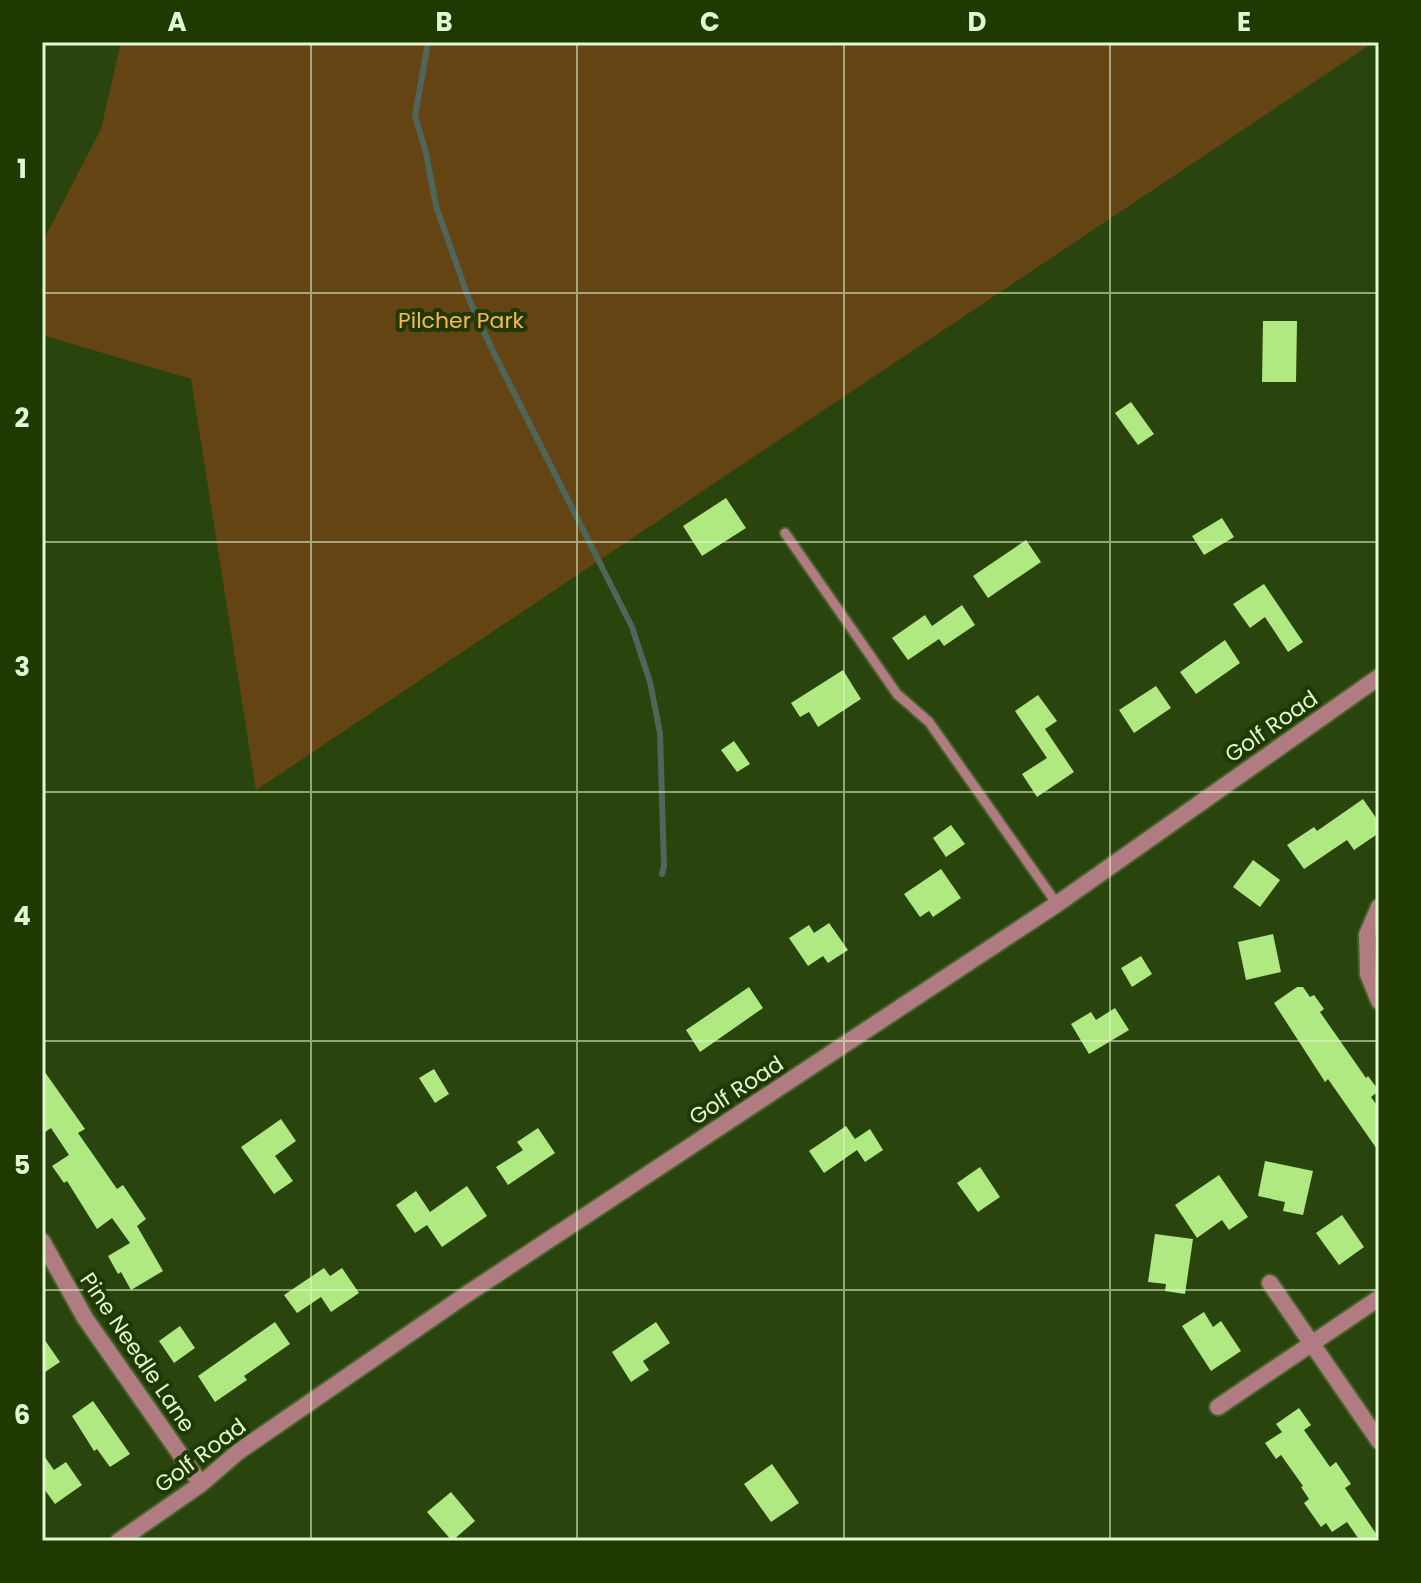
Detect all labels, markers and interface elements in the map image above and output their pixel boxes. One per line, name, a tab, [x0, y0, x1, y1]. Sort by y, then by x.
text: A	[167, 4, 187, 40]
text: B	[435, 4, 453, 40]
text: C	[700, 4, 720, 40]
text: D	[968, 4, 987, 40]
text: E	[1237, 4, 1251, 40]
text: 1	[17, 151, 27, 187]
park label: Pilcher Park	[398, 305, 525, 336]
text: 2	[15, 400, 30, 436]
text: 3	[14, 649, 30, 685]
street label: Golf Road	[1219, 683, 1324, 770]
text: 4	[13, 898, 31, 934]
street label: Golf Road	[683, 1048, 790, 1133]
text: 5	[14, 1147, 30, 1183]
street label: Pine Needle Lane	[73, 1266, 203, 1438]
text: 6	[14, 1397, 30, 1433]
street label: Golf Road	[148, 1411, 252, 1500]

